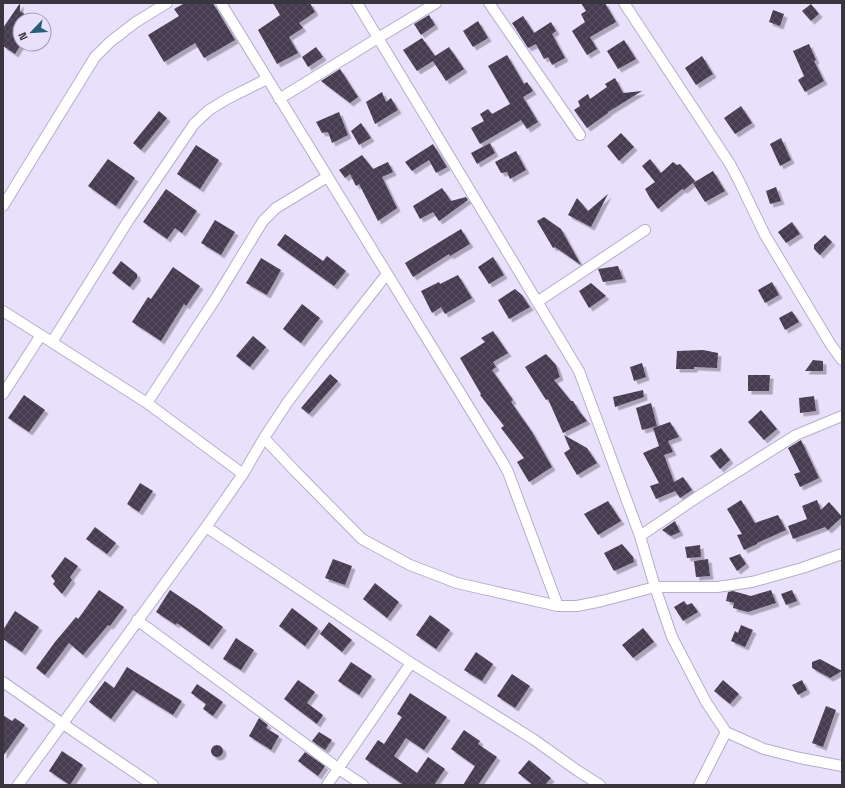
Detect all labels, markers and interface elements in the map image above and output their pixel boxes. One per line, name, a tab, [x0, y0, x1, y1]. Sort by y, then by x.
north arrow	[12, 12, 52, 52]
text: N	[15, 30, 31, 43]

